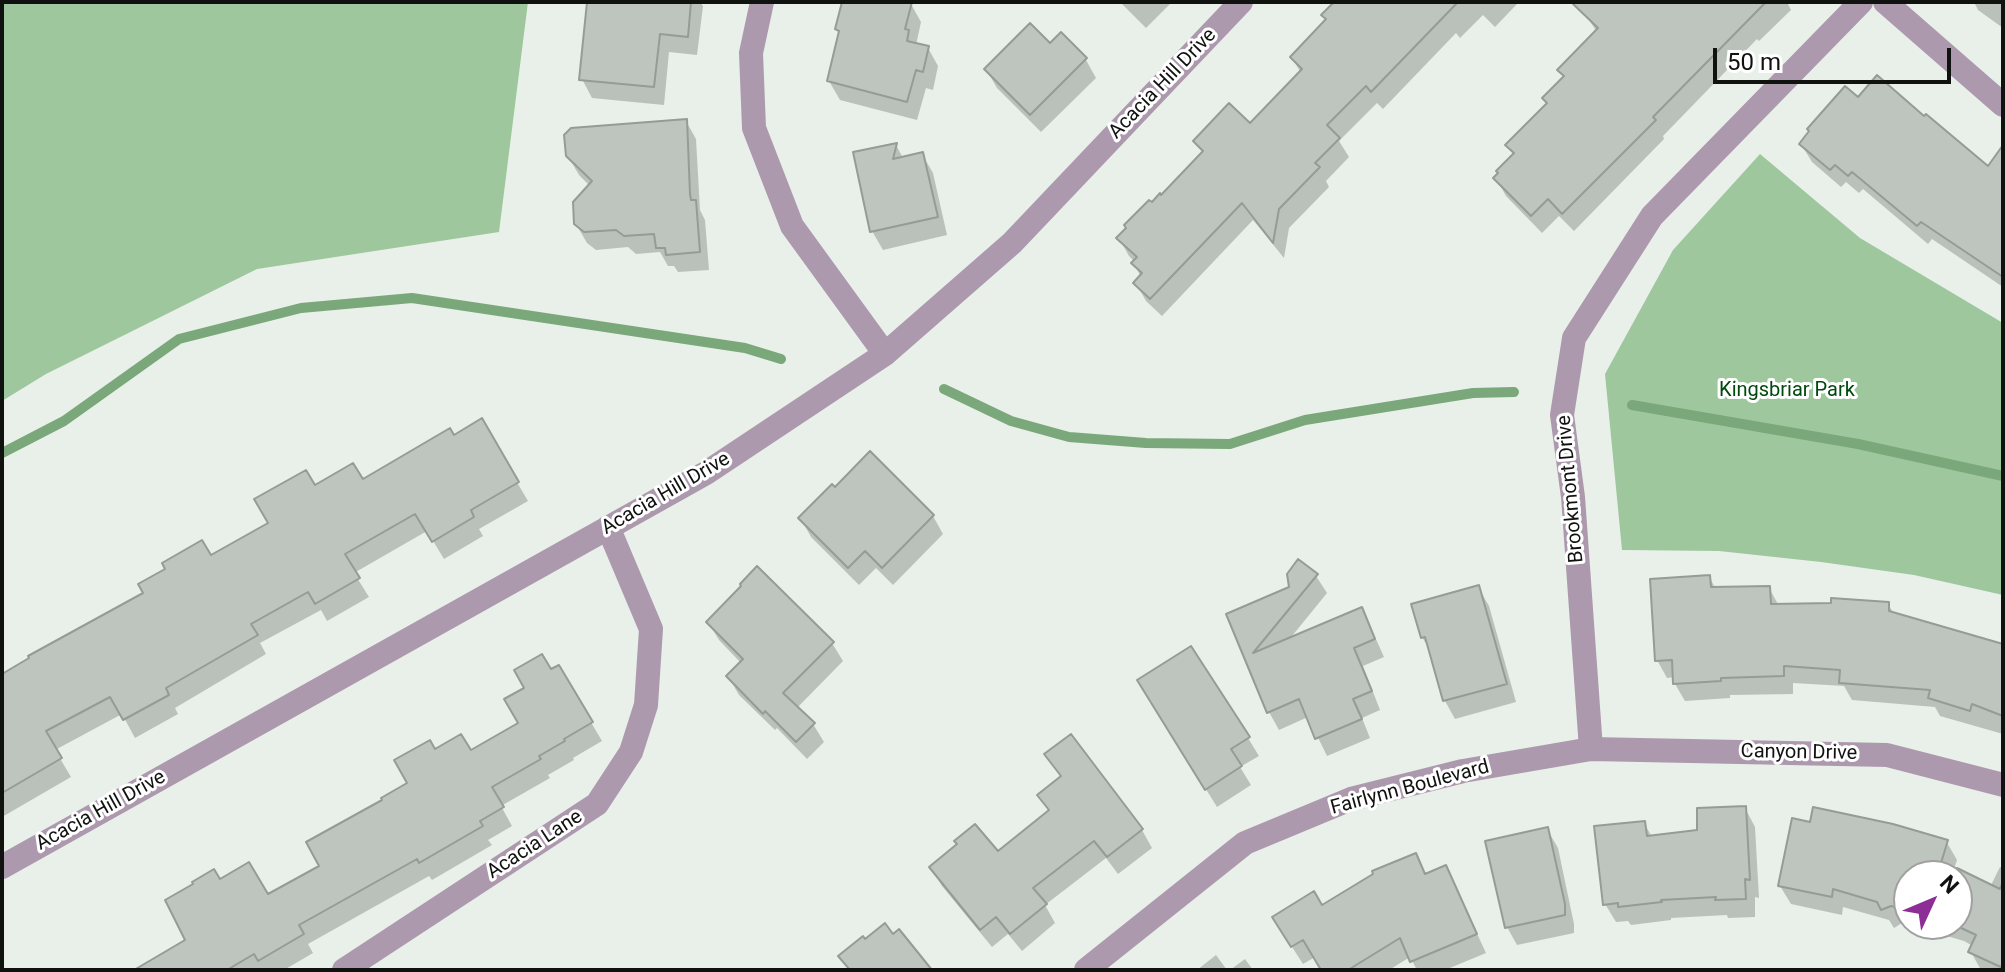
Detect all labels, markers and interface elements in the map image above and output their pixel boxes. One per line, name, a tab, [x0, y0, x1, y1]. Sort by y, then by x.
street label: Acacia Hill Drive	[1104, 24, 1222, 144]
scale bar	[1717, 32, 1955, 82]
text: 50 m	[1727, 48, 1781, 76]
park label: Kingsbriar Park	[1719, 379, 1855, 403]
street label: Brookmont Drive	[1553, 414, 1589, 564]
street label: Acacia Hill Drive	[598, 448, 734, 540]
street label: Canyon Drive	[1740, 740, 1858, 766]
street label: Fairlynn Boulevard	[1328, 755, 1492, 821]
street label: Acacia Hill Drive	[32, 766, 170, 856]
street label: Acacia Lane	[483, 805, 587, 885]
north arrow	[1893, 860, 1973, 940]
text: N	[1935, 870, 1964, 899]

